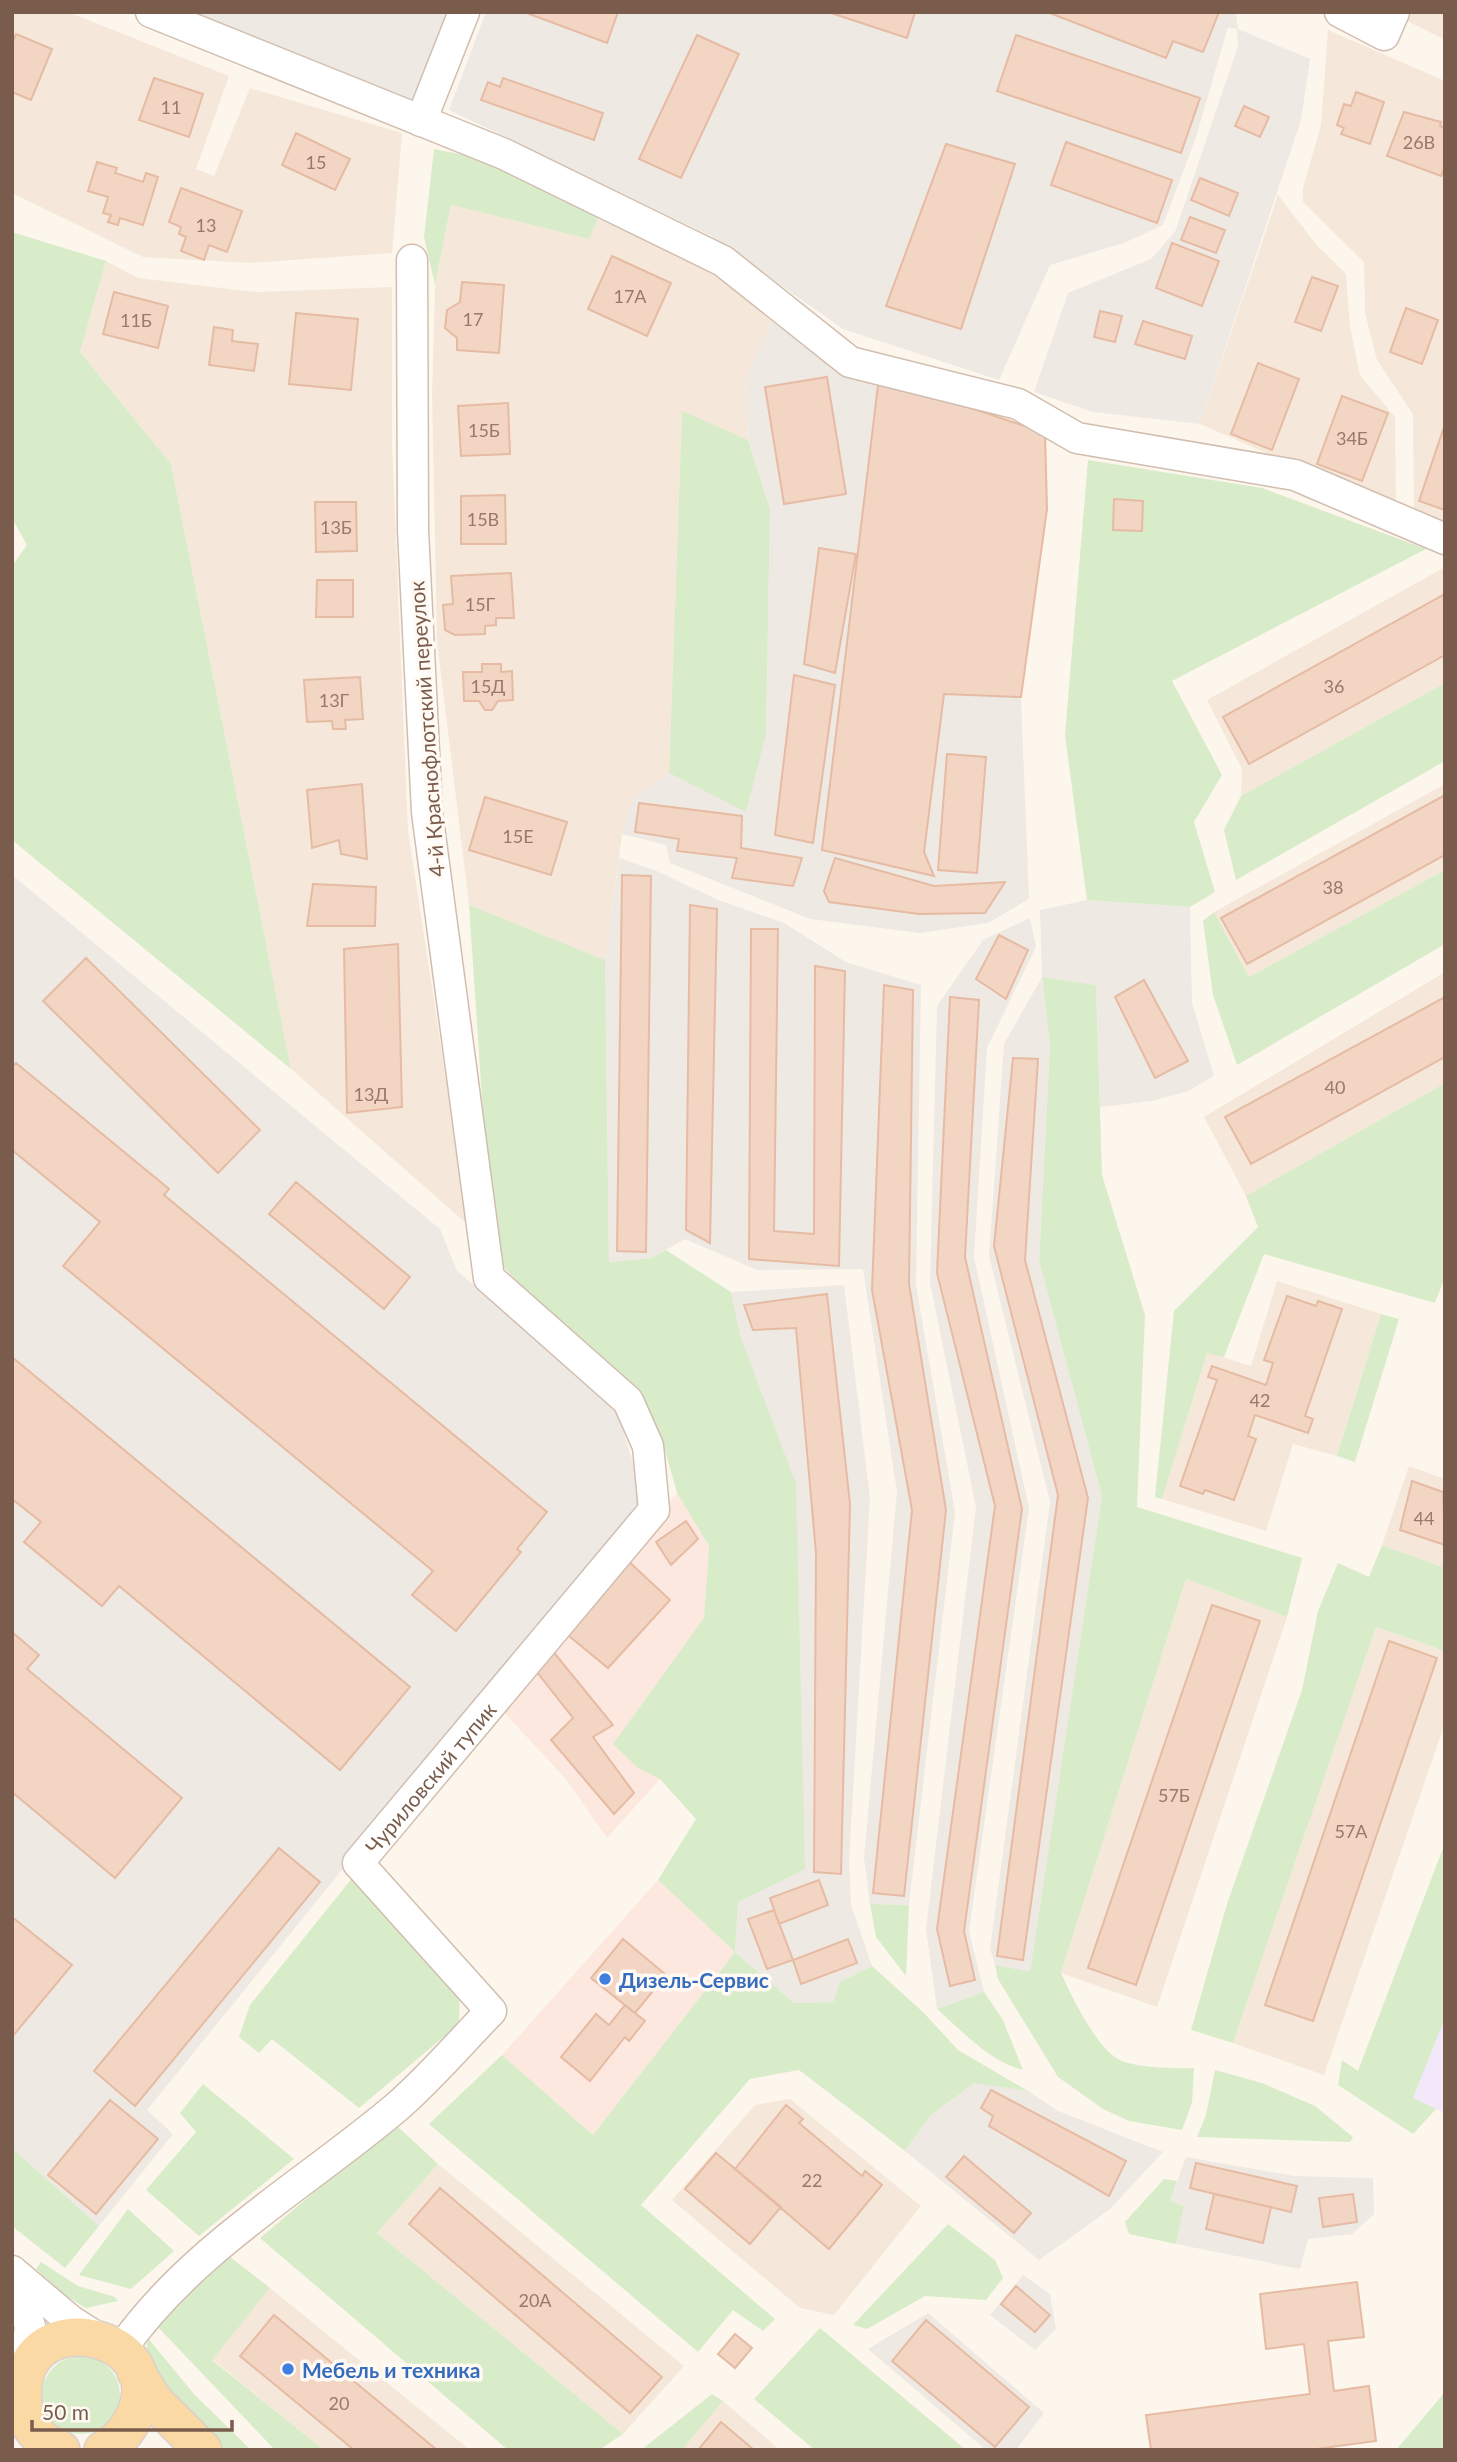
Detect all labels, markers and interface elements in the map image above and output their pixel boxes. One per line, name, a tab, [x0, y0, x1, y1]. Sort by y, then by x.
house number: 11	[161, 96, 181, 118]
house number: 26В	[1403, 131, 1435, 153]
house number: 15	[306, 151, 326, 173]
house number: 13	[196, 214, 216, 236]
house number: 17А	[613, 285, 647, 307]
house number: 17	[463, 308, 483, 330]
house number: 11Б	[120, 309, 152, 331]
house number: 15Б	[468, 419, 500, 441]
house number: 34Б	[1336, 427, 1368, 449]
house number: 15В	[467, 508, 499, 530]
house number: 13Б	[320, 516, 352, 538]
street label: 4-й Краснофлотский переулок	[403, 580, 449, 878]
house number: 15Г	[465, 593, 496, 615]
house number: 15Д	[470, 675, 506, 697]
house number: 36	[1324, 675, 1344, 697]
house number: 13Г	[319, 689, 350, 711]
house number: 15Е	[502, 825, 534, 847]
house number: 38	[1323, 876, 1343, 898]
house number: 40	[1325, 1076, 1345, 1098]
house number: 13Д	[353, 1083, 389, 1105]
house number: 42	[1250, 1389, 1270, 1411]
house number: 44	[1414, 1507, 1434, 1529]
street label: Чуриловский тупик	[359, 1696, 501, 1858]
house number: 57Б	[1158, 1784, 1190, 1806]
house number: 57А	[1334, 1820, 1368, 1842]
place label: Дизель-Сервис	[619, 1967, 769, 1992]
marker: Дизель-Сервис	[597, 1971, 613, 1987]
house number: 22	[802, 2169, 822, 2191]
house number: 20А	[518, 2289, 552, 2311]
place label: Мебель и техника	[302, 2357, 480, 2382]
marker: Мебель и техника	[280, 2361, 296, 2377]
scale bar	[32, 2388, 231, 2432]
house number: 20	[329, 2392, 349, 2414]
text: 50 m	[42, 2399, 89, 2424]

